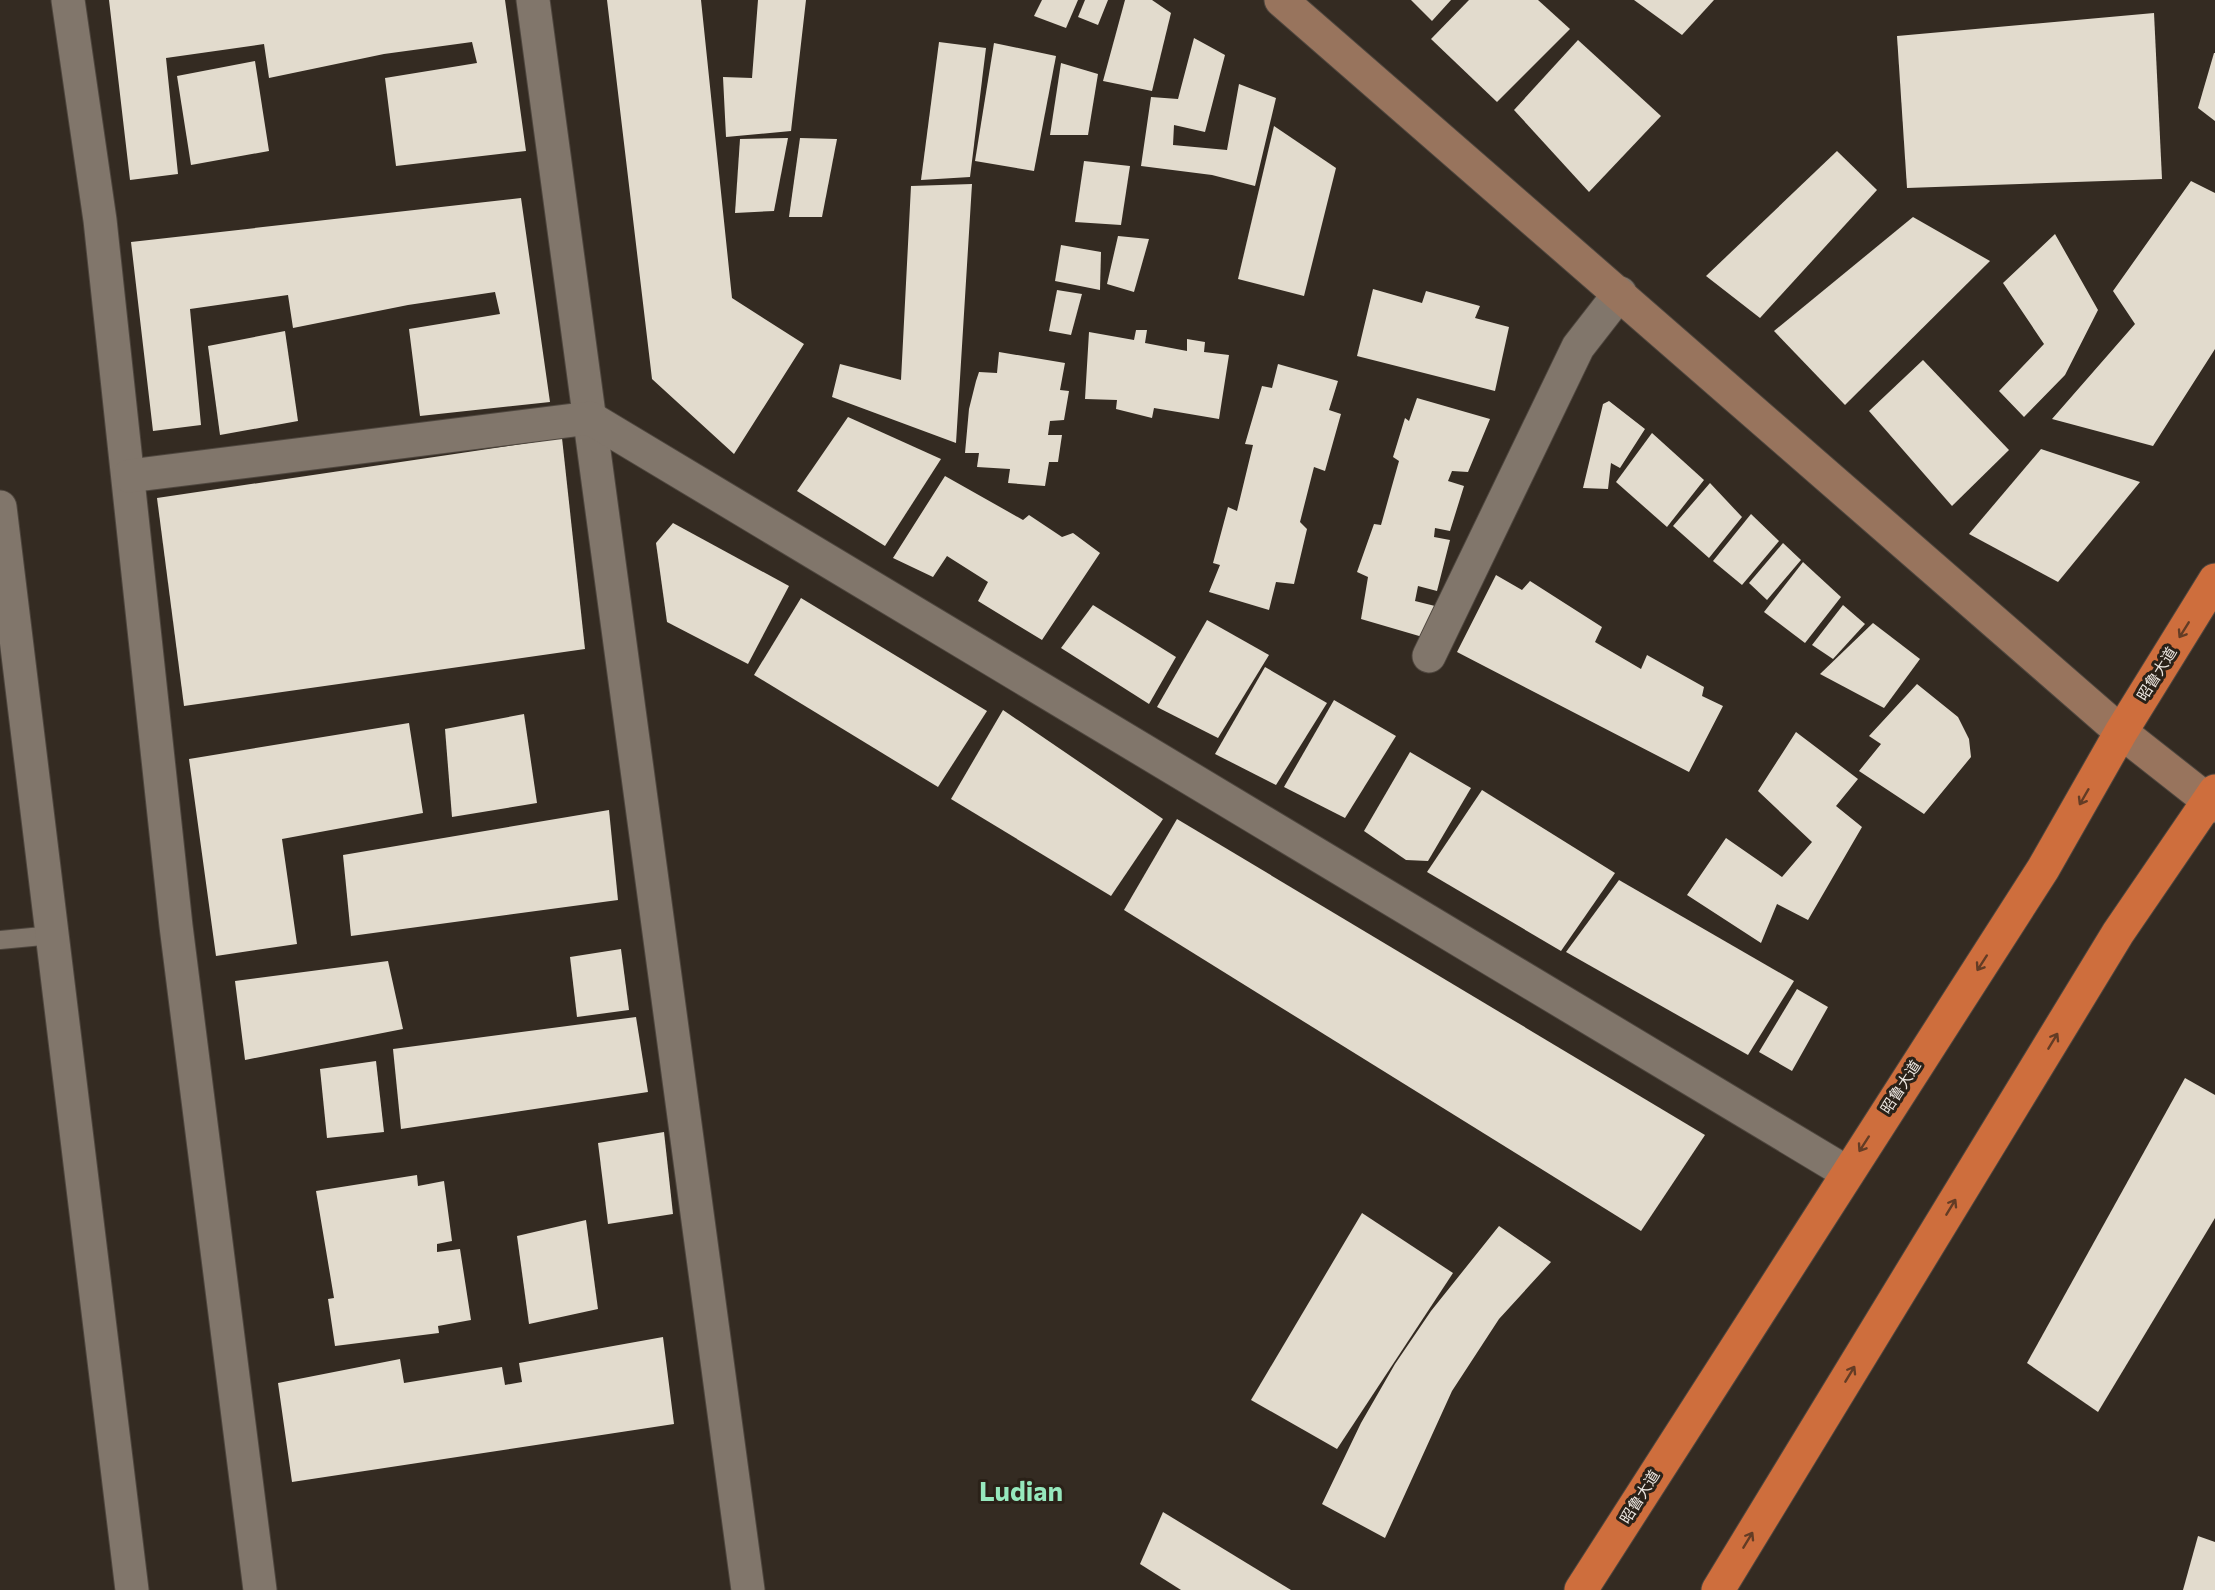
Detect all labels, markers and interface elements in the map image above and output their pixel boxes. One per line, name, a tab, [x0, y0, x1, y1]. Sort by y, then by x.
one-way arrow	[2178, 621, 2190, 638]
street label: 昭鲁大道	[2133, 643, 2180, 704]
one-way arrow	[2078, 788, 2090, 805]
one-way arrow	[1975, 954, 1987, 971]
one-way arrow	[2047, 1033, 2059, 1050]
street label: 昭鲁大道	[1876, 1056, 1924, 1117]
one-way arrow	[1858, 1136, 1871, 1153]
one-way arrow	[1946, 1199, 1958, 1216]
one-way arrow	[1844, 1366, 1856, 1383]
street label: 昭鲁大道	[1616, 1466, 1663, 1527]
district label: Ludian	[979, 1474, 1063, 1507]
one-way arrow	[1742, 1532, 1754, 1549]

